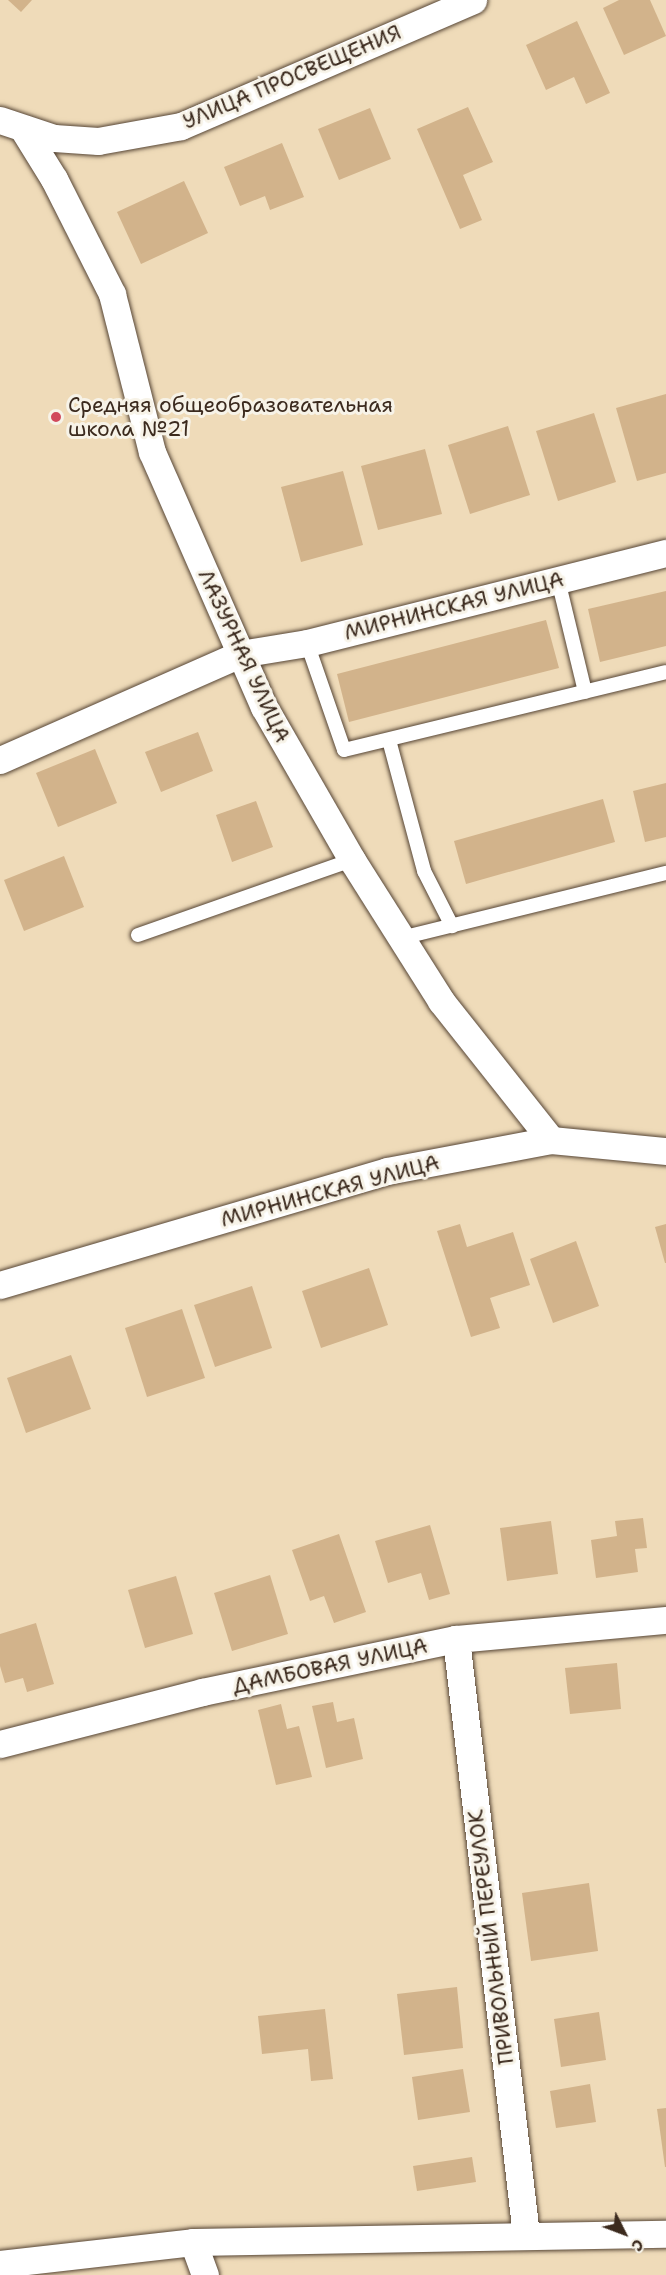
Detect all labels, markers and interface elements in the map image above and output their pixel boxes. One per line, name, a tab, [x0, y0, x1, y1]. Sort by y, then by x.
street label: УЛИЦА ПРОСВЕЩЕНИЯ	[179, 20, 405, 134]
place label: Средняя общеобразовательная школа №21	[68, 392, 393, 442]
marker: Средняя общеобразовательная школа №21	[49, 410, 63, 424]
street label: ЛАЗУРНАЯ УЛИЦА	[193, 565, 295, 747]
street label: МИРНИНСКАЯ УЛИЦА	[342, 567, 566, 645]
street label: МИРНИНСКАЯ УЛИЦА	[218, 1150, 442, 1232]
street label: ДАМБОВАЯ УЛИЦА	[230, 1633, 430, 1699]
street label: ПРИВОЛЬНЫЙ ПЕРЕУЛОК	[463, 1808, 519, 2066]
north arrow	[594, 2203, 654, 2263]
text: С	[627, 2235, 649, 2256]

